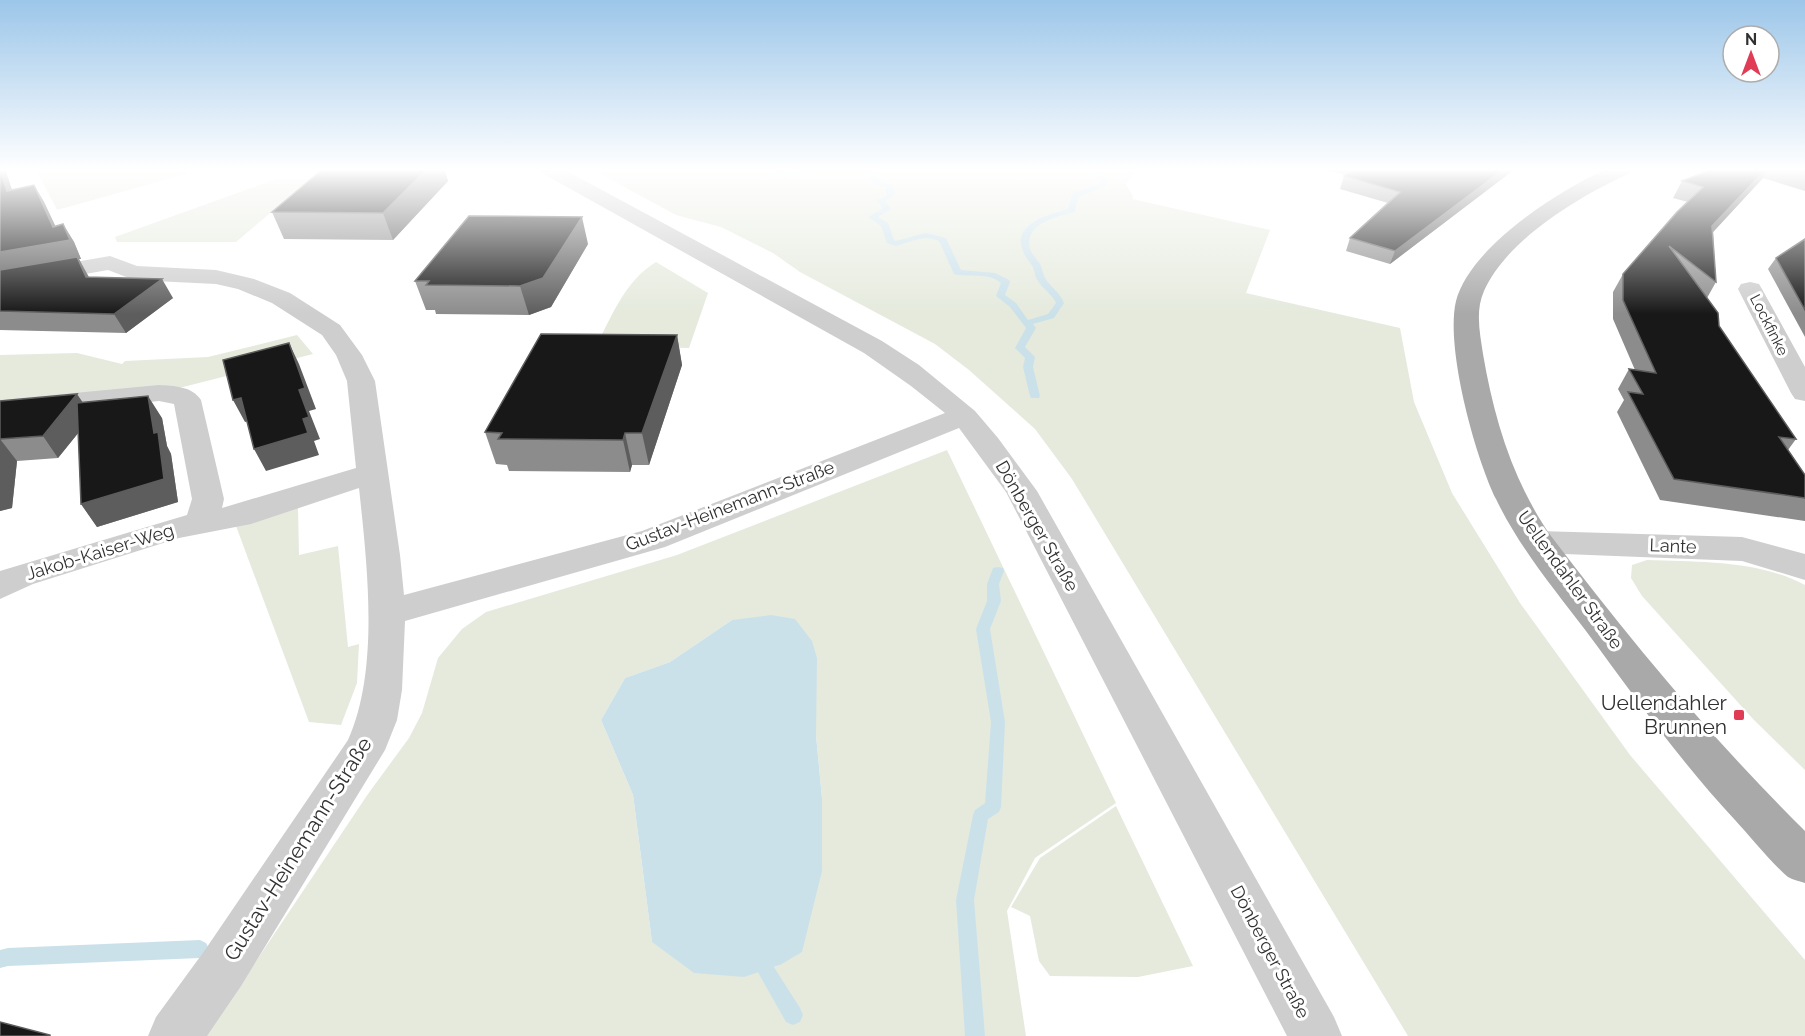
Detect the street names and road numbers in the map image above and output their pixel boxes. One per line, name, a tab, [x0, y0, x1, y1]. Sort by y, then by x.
street label: Lockfinke	[1746, 291, 1792, 359]
street label: Gustav-Heinemann-Straße	[623, 456, 838, 555]
street label: Dönberger Straße	[991, 457, 1084, 595]
street label: Uellendahler Straße	[1513, 507, 1628, 653]
street label: Jakob-Kaiser-Weg	[23, 519, 176, 584]
street label: Lante	[1649, 534, 1697, 557]
street label: Gustav-Heinemann-Straße	[218, 732, 377, 965]
street label: Dönberger Straße	[1227, 882, 1315, 1022]

